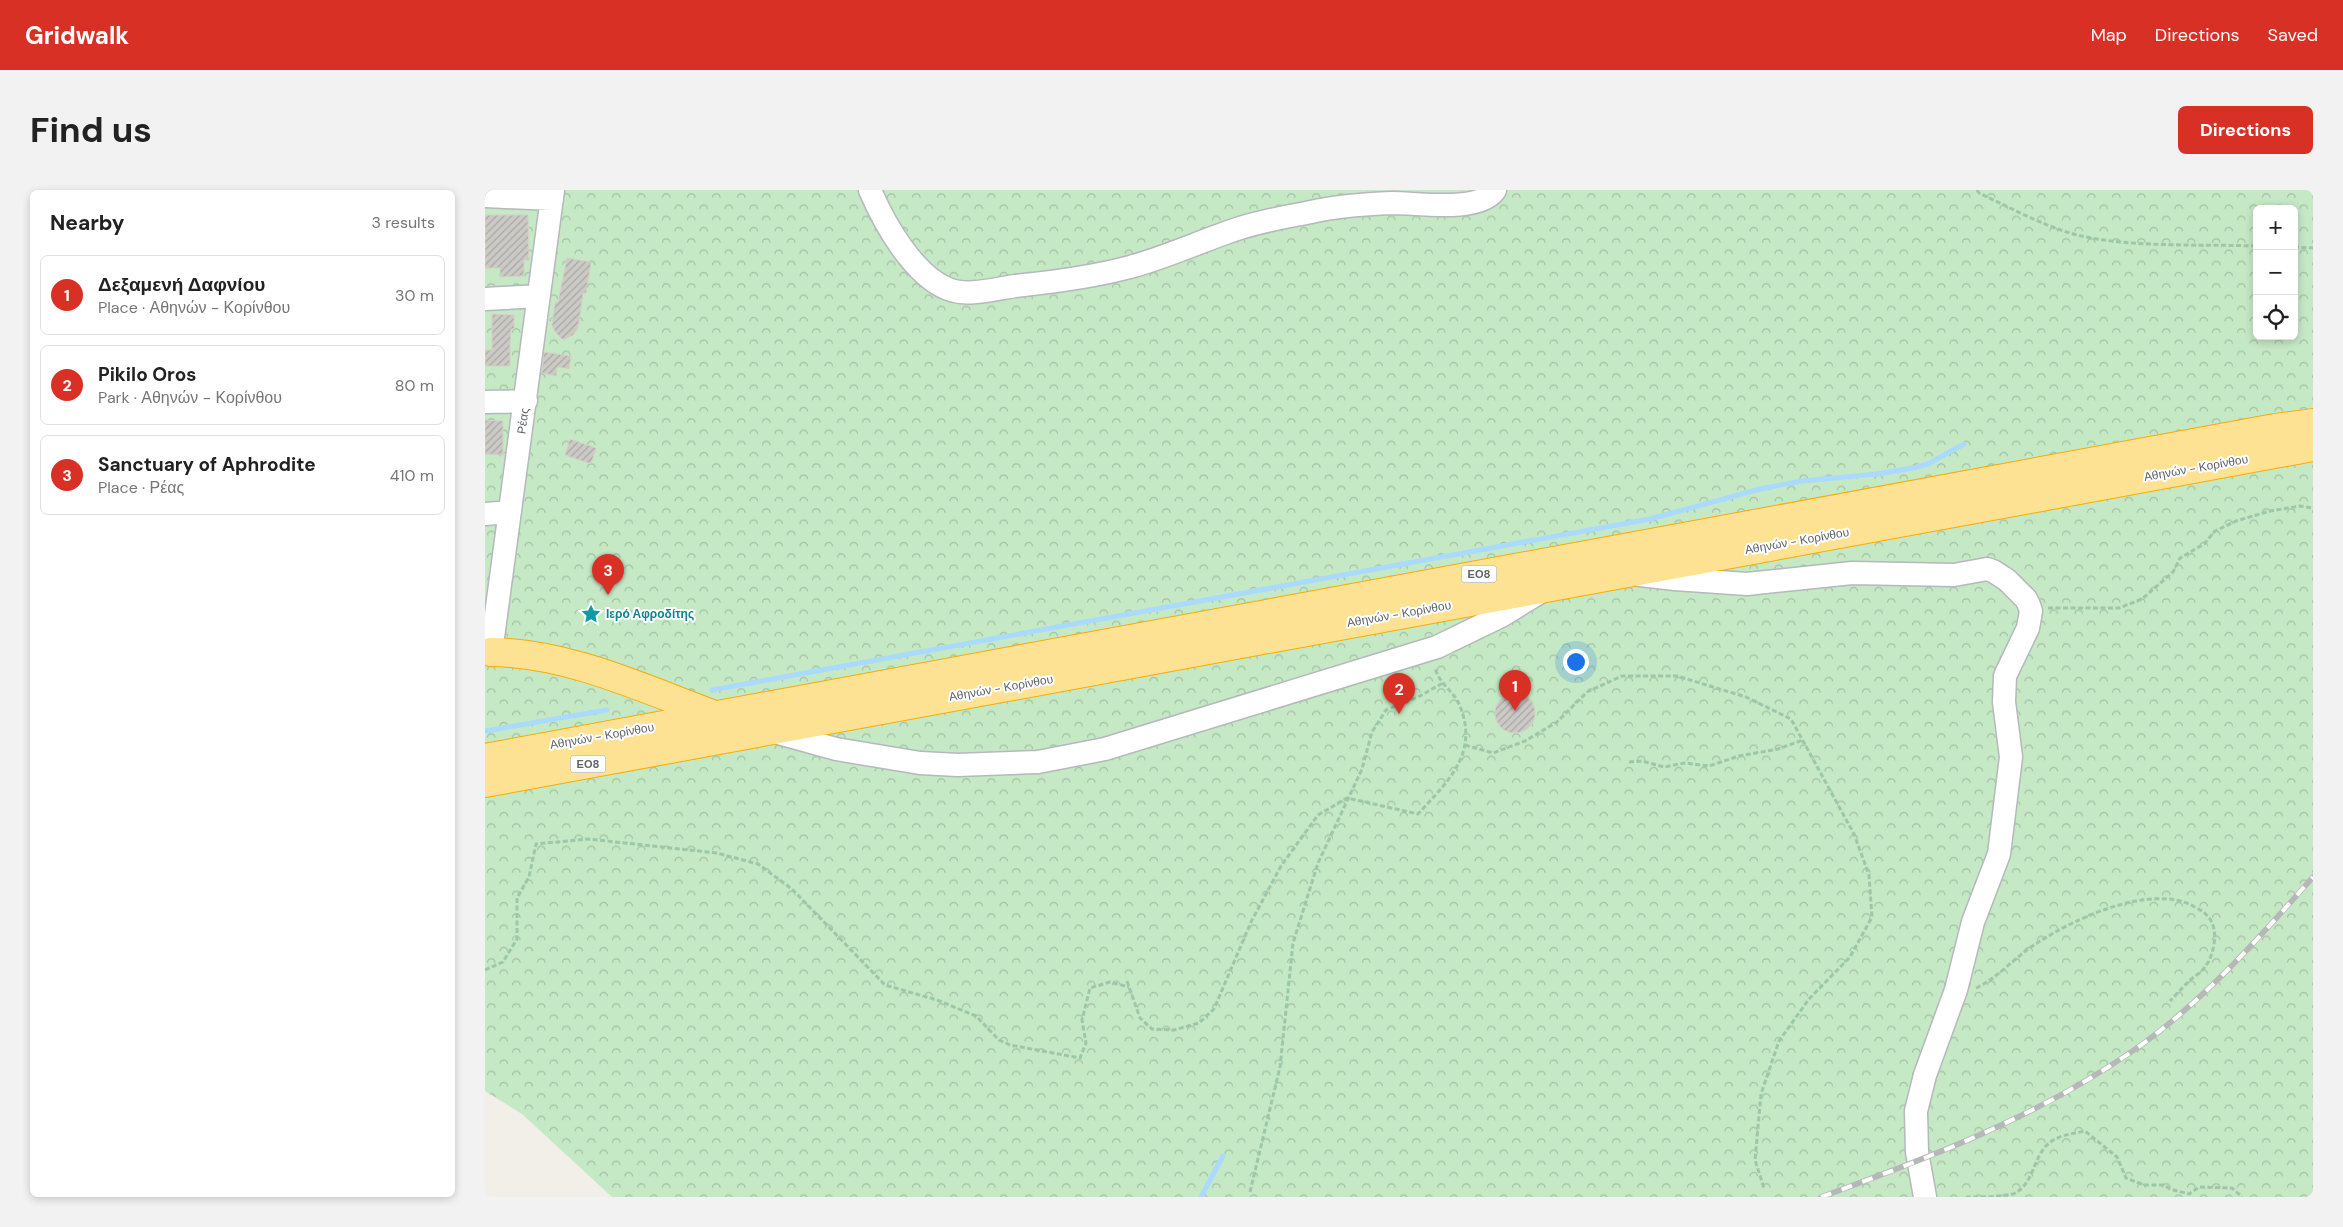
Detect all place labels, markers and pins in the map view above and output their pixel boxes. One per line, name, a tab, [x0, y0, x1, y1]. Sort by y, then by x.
pin: 3	[592, 554, 624, 595]
place icon: Ιερό Αφροδίτης	[580, 603, 602, 625]
place label: Ιερό Αφροδίτης	[606, 606, 694, 622]
pin: 1	[1499, 670, 1531, 711]
pin: 2	[1383, 673, 1415, 714]

